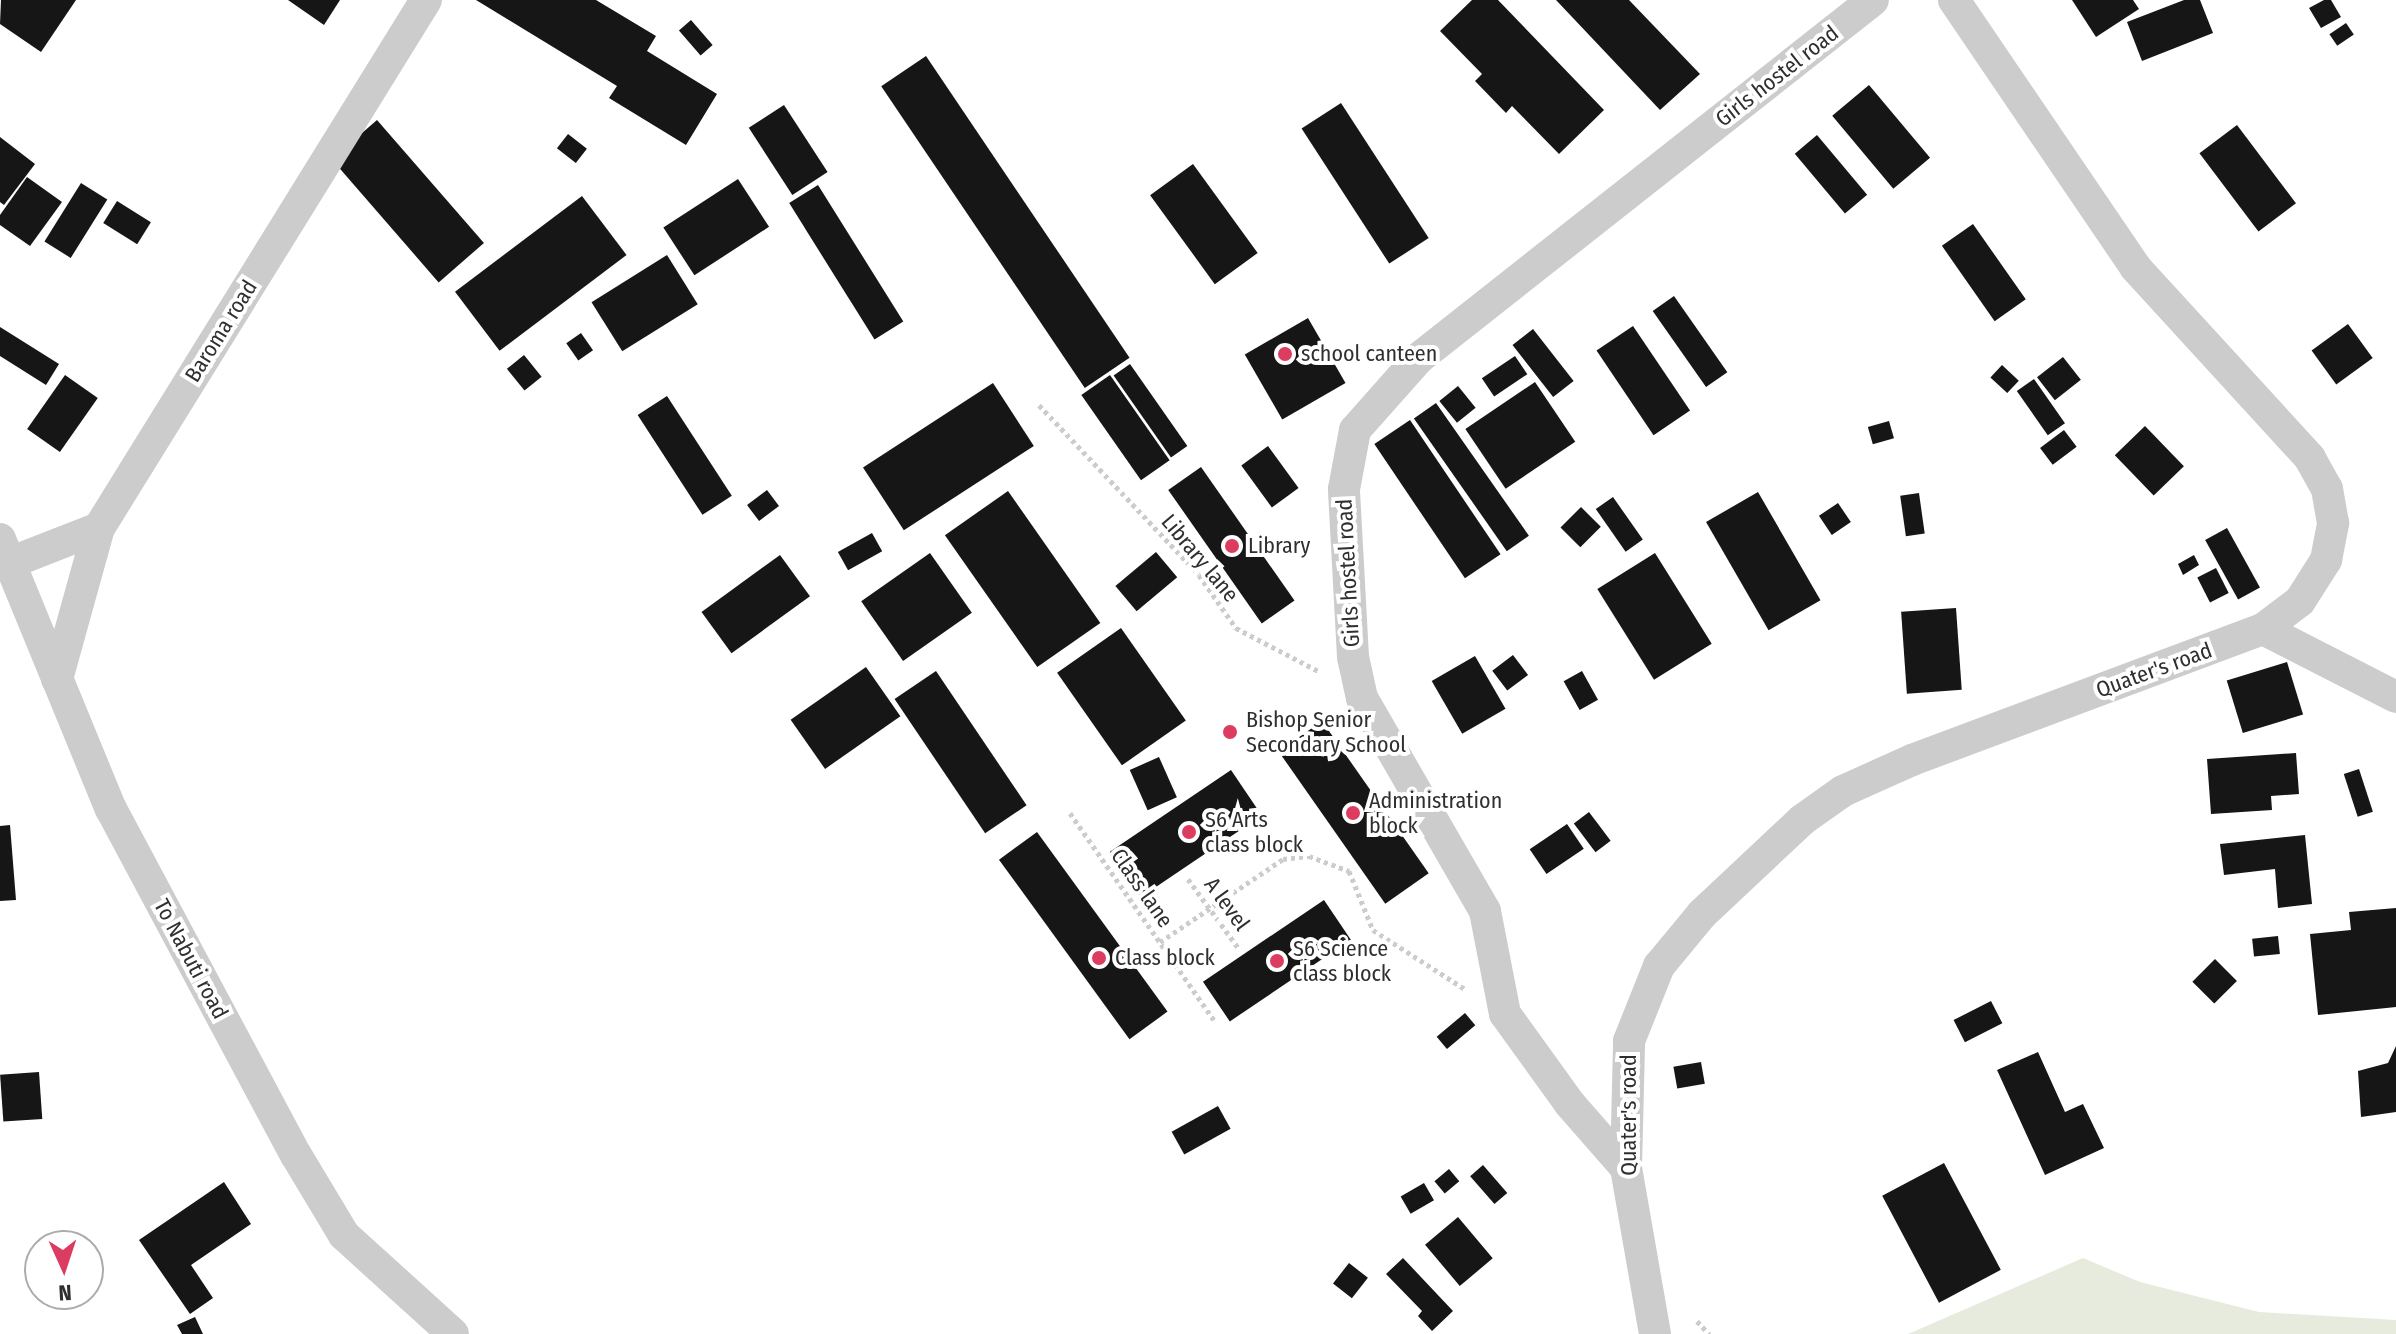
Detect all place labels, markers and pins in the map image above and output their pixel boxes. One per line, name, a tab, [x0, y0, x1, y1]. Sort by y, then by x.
place label: school canteen	[1301, 341, 1437, 367]
marker: school canteen	[1276, 345, 1294, 363]
place label: Library	[1248, 533, 1310, 559]
marker: Library	[1223, 537, 1241, 555]
place label: Bishop Senior Secondary School	[1246, 706, 1406, 758]
marker: Bishop Senior Secondary School	[1221, 723, 1239, 741]
place label: Administration block	[1369, 787, 1502, 838]
marker: Administration block	[1344, 804, 1362, 822]
place label: S6 Arts class block	[1205, 806, 1303, 858]
marker: S6 Arts class block	[1180, 823, 1198, 841]
place label: S6 Science class block	[1293, 935, 1391, 986]
place label: Class block	[1115, 945, 1215, 971]
marker: Class block	[1090, 949, 1108, 967]
marker: S6 Science class block	[1268, 952, 1286, 970]

